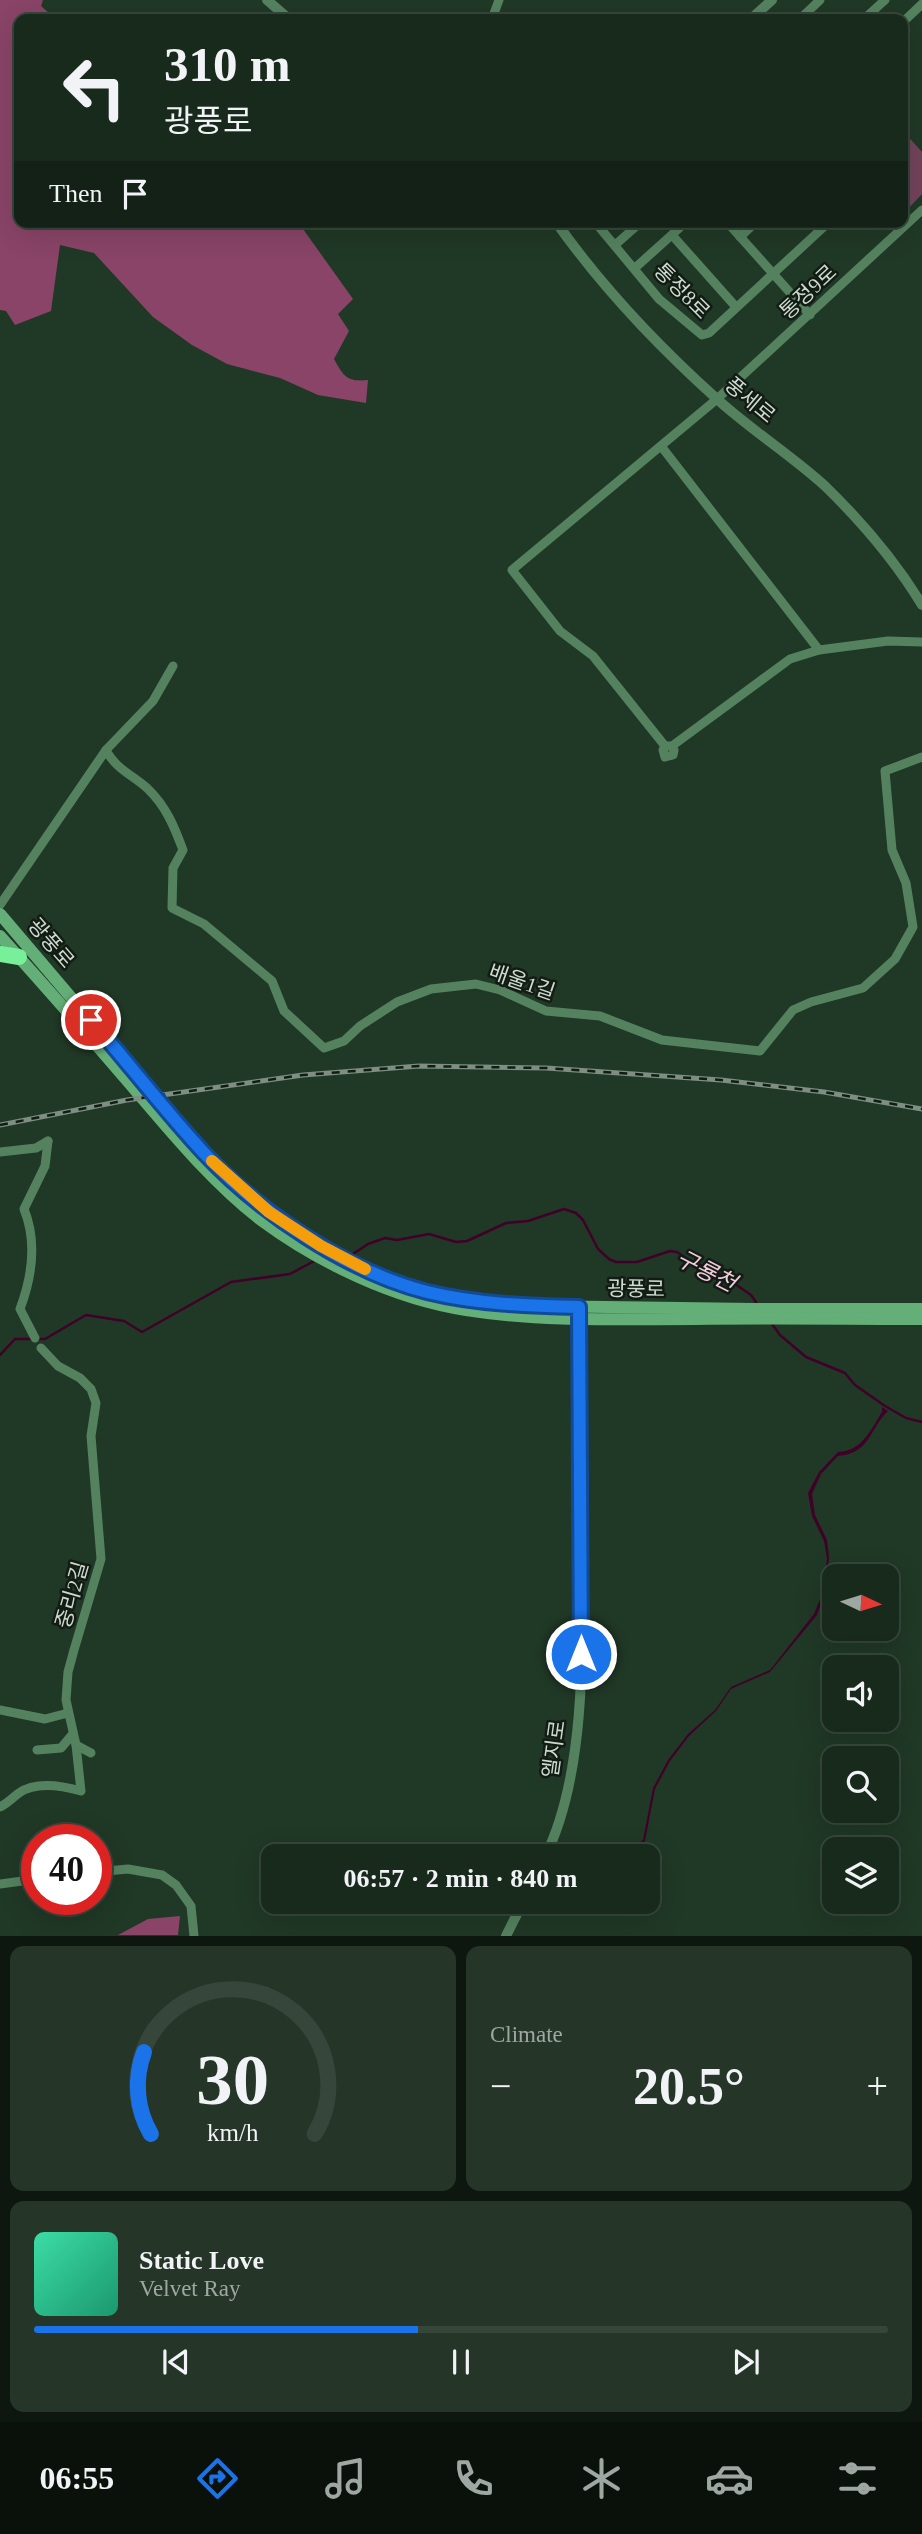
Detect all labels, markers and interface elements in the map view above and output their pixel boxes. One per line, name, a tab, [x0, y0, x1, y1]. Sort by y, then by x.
text: 310 m	[164, 37, 291, 92]
icon: left	[49, 42, 140, 133]
text: 광풍로	[164, 103, 252, 139]
icon: arrive	[116, 175, 154, 213]
text: Then	[49, 179, 102, 208]
street label: 통정8로	[649, 258, 715, 324]
street label: 통정9로	[775, 260, 841, 324]
street label: 풍세로	[720, 372, 780, 428]
street label: 광풍로	[23, 913, 79, 973]
street label: 배울1길	[486, 960, 558, 1004]
pin	[61, 990, 121, 1050]
icon: arrive	[72, 1001, 110, 1039]
water label: 구룡천	[672, 1245, 742, 1298]
street label: 광풍로	[607, 1276, 665, 1302]
street label: 중리2길	[51, 1559, 93, 1631]
north arrow	[822, 1564, 900, 1642]
map controls	[822, 1564, 899, 1914]
position arrow	[544, 1617, 618, 1691]
button: sound	[822, 1655, 899, 1732]
street label: 엘지로	[538, 1719, 570, 1779]
button: search	[822, 1746, 899, 1823]
speed limit sign: 40	[21, 1824, 112, 1915]
button: layers	[822, 1837, 899, 1914]
text: 06:57 · 2 min · 840 m	[344, 1864, 578, 1893]
text: Climate	[490, 2022, 563, 2047]
text: 30	[197, 2040, 269, 2121]
text: 20.5°	[633, 2058, 745, 2115]
text: −	[490, 2065, 511, 2107]
text: +	[867, 2065, 888, 2107]
text: km/h	[207, 2119, 259, 2146]
text: Static Love	[139, 2246, 264, 2275]
text: Velvet Ray	[139, 2276, 241, 2301]
icon: previous	[157, 2343, 195, 2381]
icon: pause	[442, 2343, 480, 2381]
icon: next	[727, 2343, 765, 2381]
icon: directions	[193, 2454, 242, 2503]
icon: music	[321, 2454, 370, 2503]
icon: phone	[449, 2454, 498, 2503]
icon: climate	[577, 2454, 626, 2503]
icon: car	[705, 2454, 754, 2503]
icon: filters	[833, 2454, 882, 2503]
text: 06:55	[40, 2460, 114, 2496]

